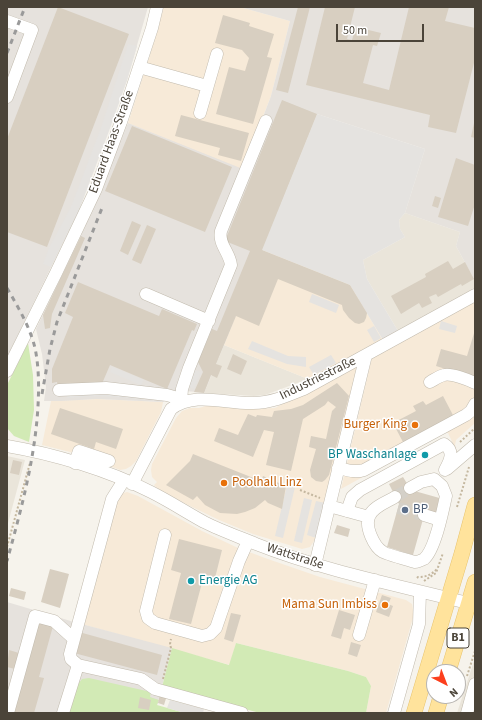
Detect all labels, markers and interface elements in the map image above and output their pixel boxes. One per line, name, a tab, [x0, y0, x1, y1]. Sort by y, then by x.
scale bar	[338, 16, 426, 42]
text: 50 m	[343, 22, 367, 39]
street label: Eduard Haas-Straße	[86, 88, 138, 196]
street label: Industriestraße	[277, 354, 359, 404]
place label: Burger King	[344, 417, 407, 433]
marker: Burger King	[410, 420, 420, 430]
place label: BP Waschanlage	[328, 447, 417, 463]
marker: BP Waschanlage	[420, 450, 430, 460]
place label: Poolhall Linz	[232, 475, 301, 491]
marker: Poolhall Linz	[219, 478, 229, 488]
place label: BP	[413, 502, 428, 518]
marker: BP	[400, 505, 410, 515]
street label: Wattstraße	[265, 540, 325, 574]
place label: Energie AG	[199, 573, 258, 589]
marker: Energie AG	[186, 576, 196, 586]
place label: Mama Sun Imbiss	[282, 597, 377, 613]
marker: Mama Sun Imbiss	[380, 600, 390, 610]
road number: B1	[447, 628, 469, 648]
north arrow	[426, 664, 466, 704]
text: N	[446, 685, 461, 701]

